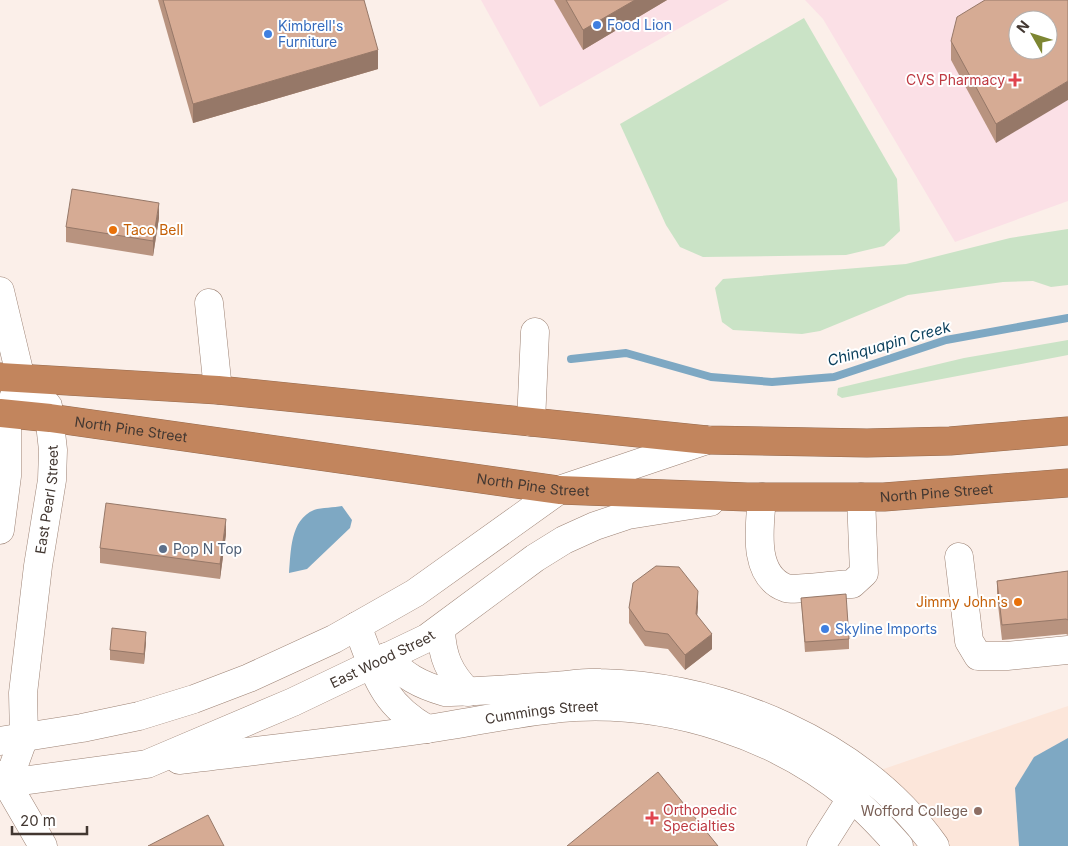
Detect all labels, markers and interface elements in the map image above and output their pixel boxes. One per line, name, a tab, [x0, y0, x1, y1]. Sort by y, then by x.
north arrow	[1008, 10, 1058, 60]
place label: Food Lion	[607, 16, 672, 33]
place label: Kimbrell's Furniture	[278, 17, 343, 50]
text: N	[1013, 17, 1032, 36]
marker: Food Lion	[591, 19, 603, 31]
marker: Kimbrell's Furniture	[262, 28, 274, 40]
place label: CVS Pharmacy	[906, 71, 1005, 88]
marker: CVS Pharmacy	[1009, 74, 1021, 86]
place label: Taco Bell	[123, 221, 183, 238]
marker: Taco Bell	[107, 224, 119, 236]
water label: Chinquapin Creek	[825, 317, 953, 370]
street label: North Pine Street	[74, 413, 189, 445]
street label: East Pearl Street	[31, 444, 61, 555]
street label: North Pine Street	[476, 469, 590, 499]
street label: North Pine Street	[879, 480, 994, 505]
place label: Pop N Top	[173, 540, 242, 557]
marker: Pop N Top	[157, 543, 169, 555]
place label: Jimmy John's	[916, 593, 1008, 610]
marker: Jimmy John's	[1012, 596, 1024, 608]
place label: Skyline Imports	[835, 620, 937, 637]
marker: Skyline Imports	[819, 623, 831, 635]
street label: East Wood Street	[327, 626, 438, 691]
street label: Cummings Street	[484, 697, 599, 727]
place label: Orthopedic Specialties	[663, 801, 737, 834]
place label: Wofford College	[861, 802, 968, 819]
scale bar	[12, 804, 88, 836]
marker: Wofford College	[972, 805, 984, 817]
text: 20 m	[20, 811, 56, 830]
marker: Orthopedic Specialties	[645, 811, 659, 825]

